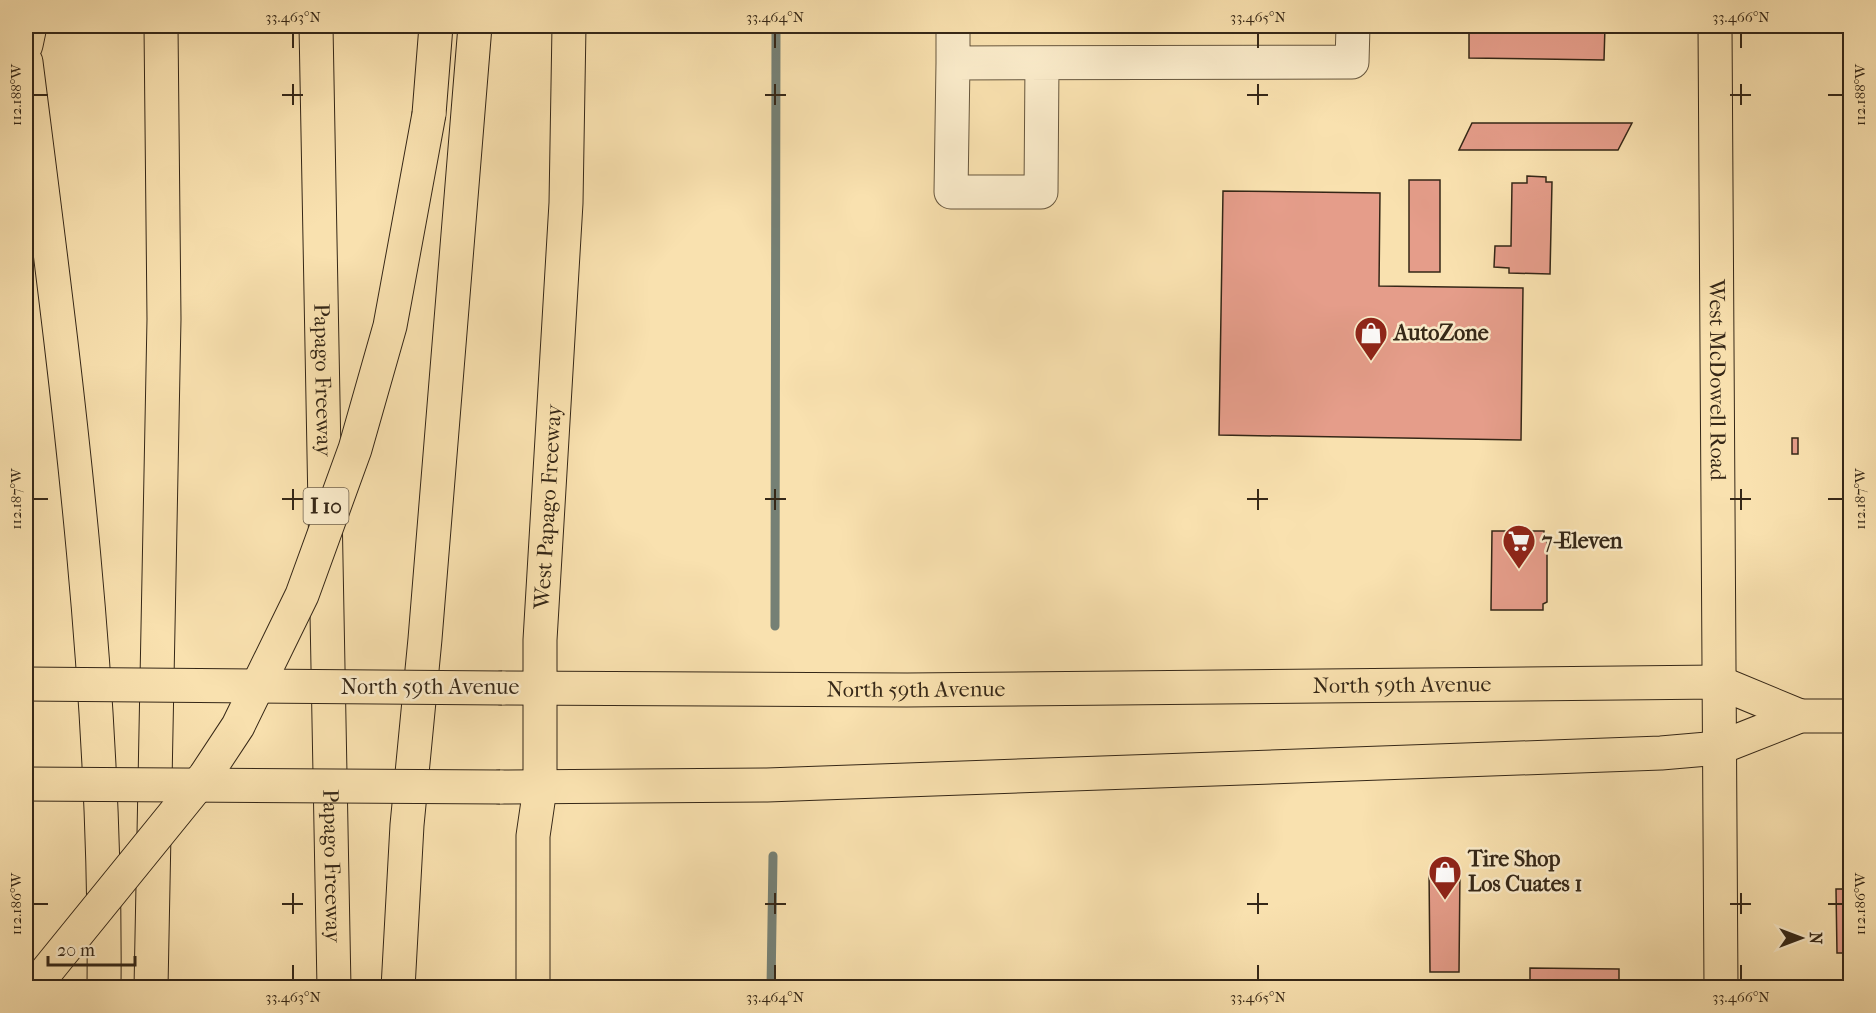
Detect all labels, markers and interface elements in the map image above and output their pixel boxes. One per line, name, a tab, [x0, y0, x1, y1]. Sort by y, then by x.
text: 33.463°N	[265, 8, 321, 26]
text: 33.464°N	[746, 8, 805, 26]
text: 33.465°N	[1230, 8, 1287, 26]
text: 33.466°N	[1712, 8, 1770, 26]
text: 112.188°W	[7, 63, 25, 126]
text: 112.188°W	[1851, 63, 1869, 126]
street label: West McDowell Road	[1704, 278, 1731, 482]
street label: Papago Freeway	[308, 303, 337, 458]
shop icon: AutoZone	[1353, 315, 1389, 362]
place label: AutoZone	[1392, 320, 1489, 346]
street label: West Papago Freeway	[529, 402, 567, 611]
text: 112.187°W	[7, 467, 25, 530]
text: 112.187°W	[1851, 467, 1869, 530]
road number: I 10	[304, 488, 348, 524]
supermarket icon: 7-Eleven	[1501, 523, 1537, 570]
place label: 7-Eleven	[1541, 528, 1623, 554]
street label: North 59th Avenue	[1312, 671, 1492, 699]
street label: North 59th Avenue	[341, 674, 519, 700]
street label: North 59th Avenue	[827, 676, 1006, 703]
street label: Papago Freeway	[317, 789, 346, 944]
place label: Tire Shop Los Cuates 1	[1467, 846, 1582, 897]
shop icon: Tire Shop Los Cuates 1	[1427, 854, 1463, 901]
text: 112.186°W	[7, 871, 25, 935]
text: 112.186°W	[1851, 871, 1869, 935]
north arrow	[1771, 908, 1831, 968]
scale bar	[48, 929, 135, 967]
text: N	[1806, 932, 1825, 945]
text: 20 m	[57, 940, 95, 961]
text: 33.463°N	[265, 988, 321, 1006]
text: 33.464°N	[746, 988, 805, 1006]
text: 33.465°N	[1230, 988, 1287, 1006]
text: 33.466°N	[1712, 988, 1770, 1006]

